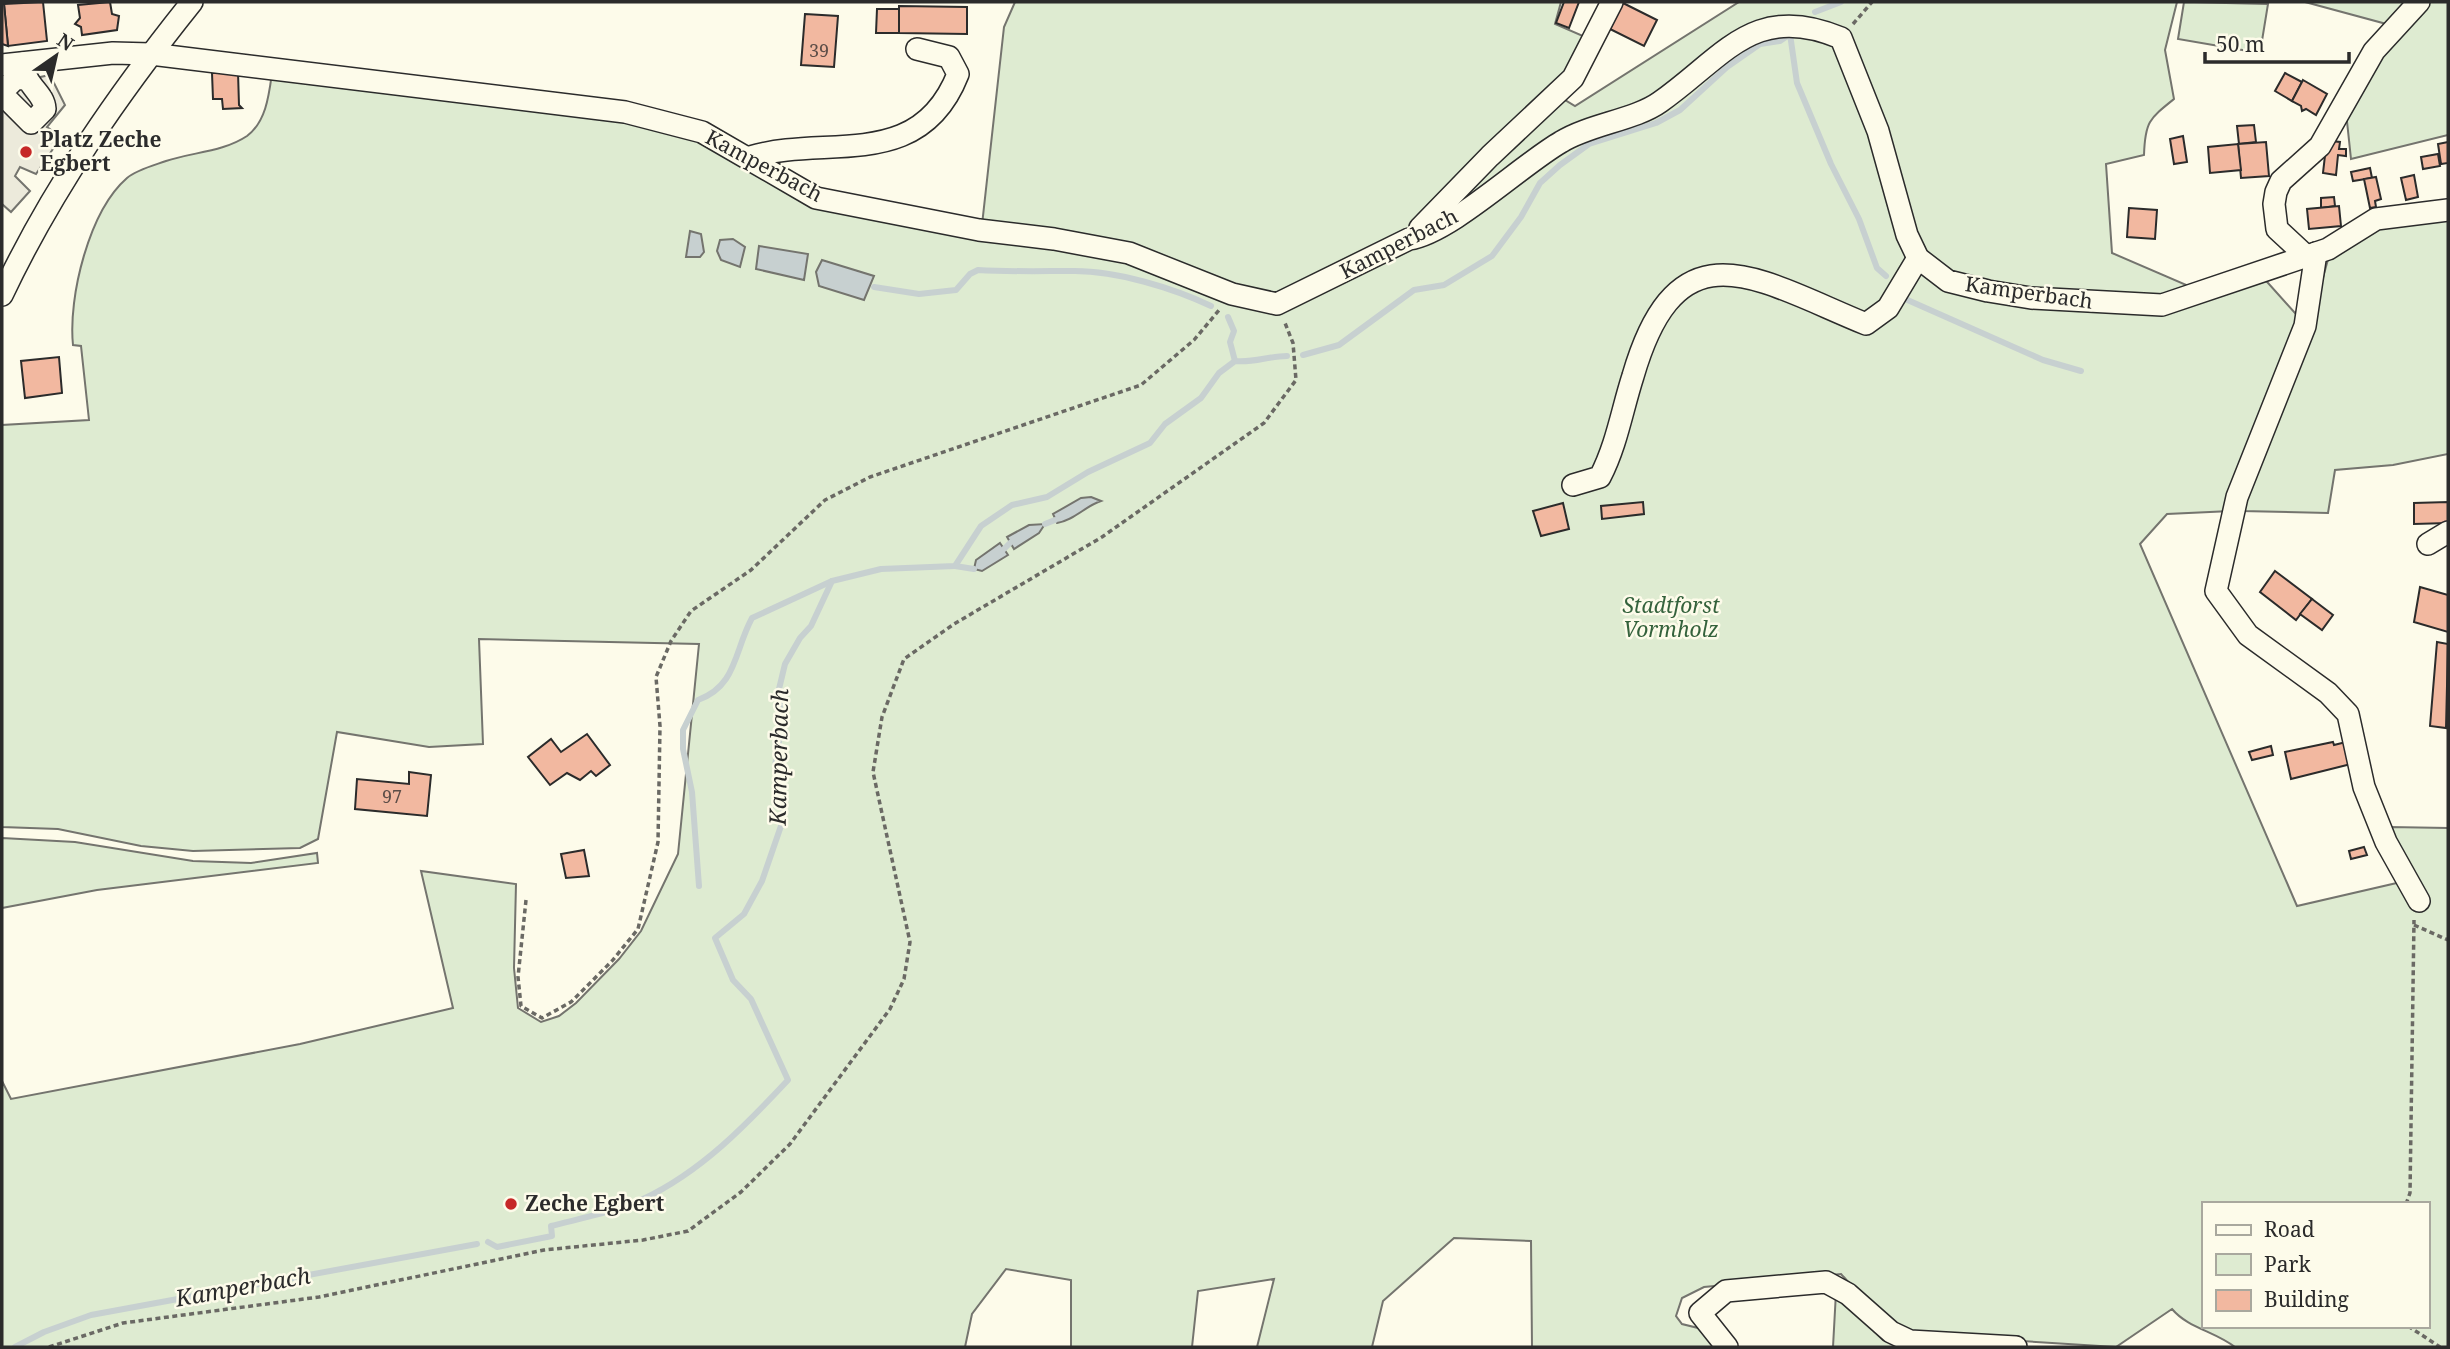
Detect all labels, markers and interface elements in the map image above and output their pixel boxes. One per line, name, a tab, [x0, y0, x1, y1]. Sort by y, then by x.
north arrow	[21, 21, 91, 91]
scale bar	[2205, 21, 2348, 65]
text: N	[52, 27, 79, 57]
text: 50 m	[2216, 30, 2265, 58]
house number: 39	[809, 38, 829, 62]
street label: Kamperbach	[701, 123, 828, 208]
place label: Platz Zeche Egbert	[40, 125, 162, 177]
marker: Platz Zeche Egbert	[18, 144, 34, 160]
street label: Kamperbach	[1335, 201, 1462, 285]
street label: Kamperbach	[1963, 269, 2095, 315]
park label: Stadtforst Vormholz	[1622, 591, 1720, 643]
water label: Kamperbach	[761, 688, 795, 827]
house number: 97	[382, 784, 402, 808]
place label: Zeche Egbert	[525, 1189, 665, 1217]
marker: Zeche Egbert	[503, 1196, 519, 1212]
legend	[2202, 1202, 2429, 1328]
text: Road	[2264, 1215, 2315, 1243]
text: Park	[2264, 1250, 2311, 1278]
water label: Kamperbach	[172, 1258, 313, 1314]
text: Building	[2264, 1285, 2349, 1313]

